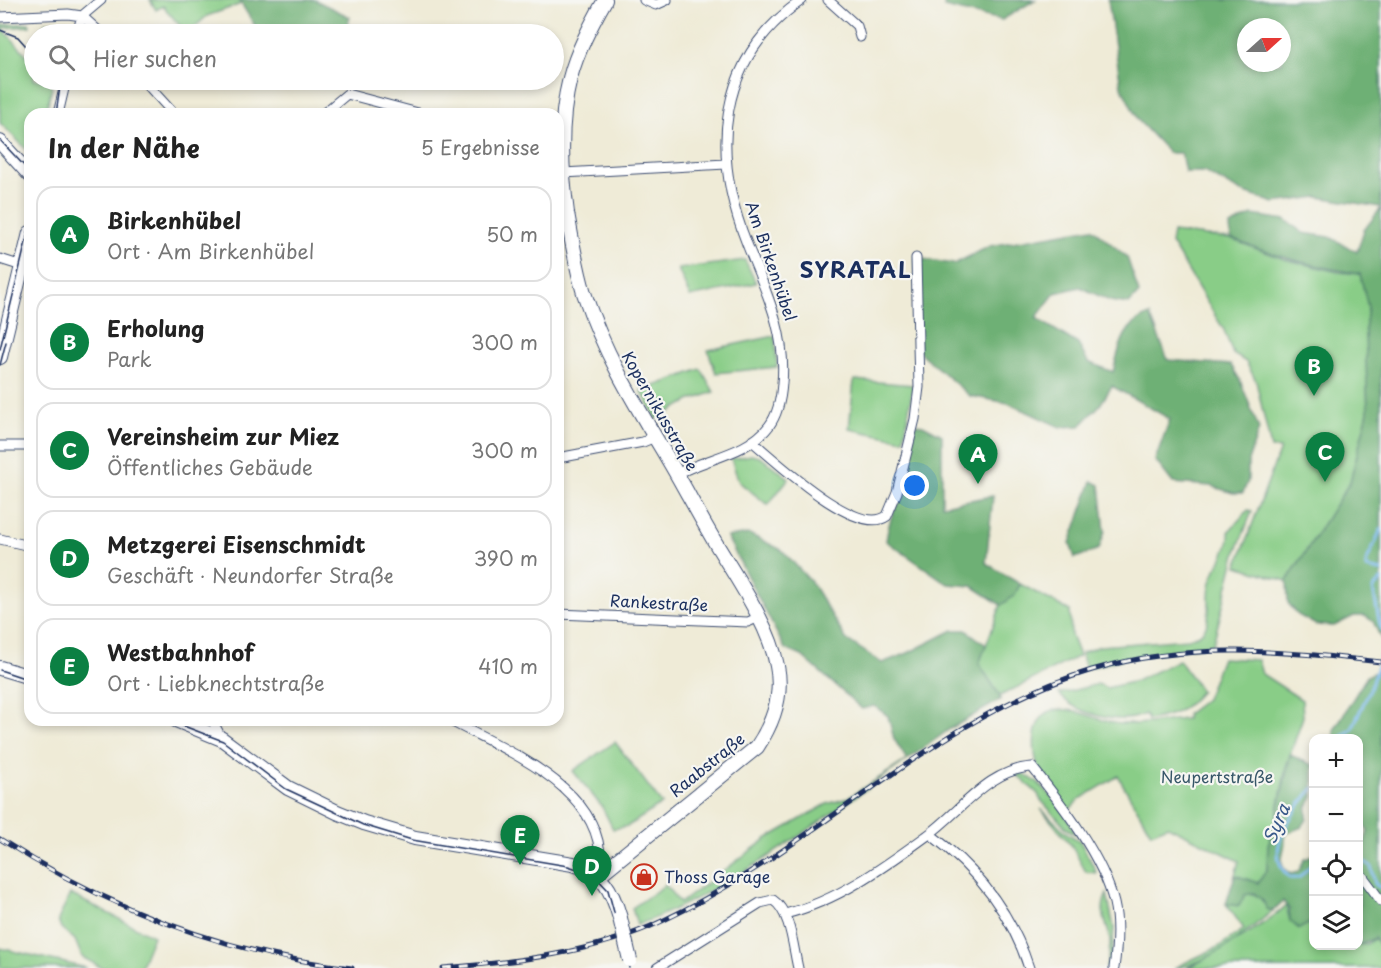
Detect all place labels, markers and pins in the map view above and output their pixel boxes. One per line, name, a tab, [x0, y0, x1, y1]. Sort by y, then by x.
pin: B	[1294, 346, 1334, 396]
pin: C	[1306, 432, 1344, 482]
pin: A	[958, 434, 998, 484]
pin: E	[500, 816, 540, 865]
pin: D	[572, 846, 612, 896]
shop icon: Thoss Garage	[629, 862, 659, 892]
place label: Thoss Garage	[664, 864, 770, 888]

